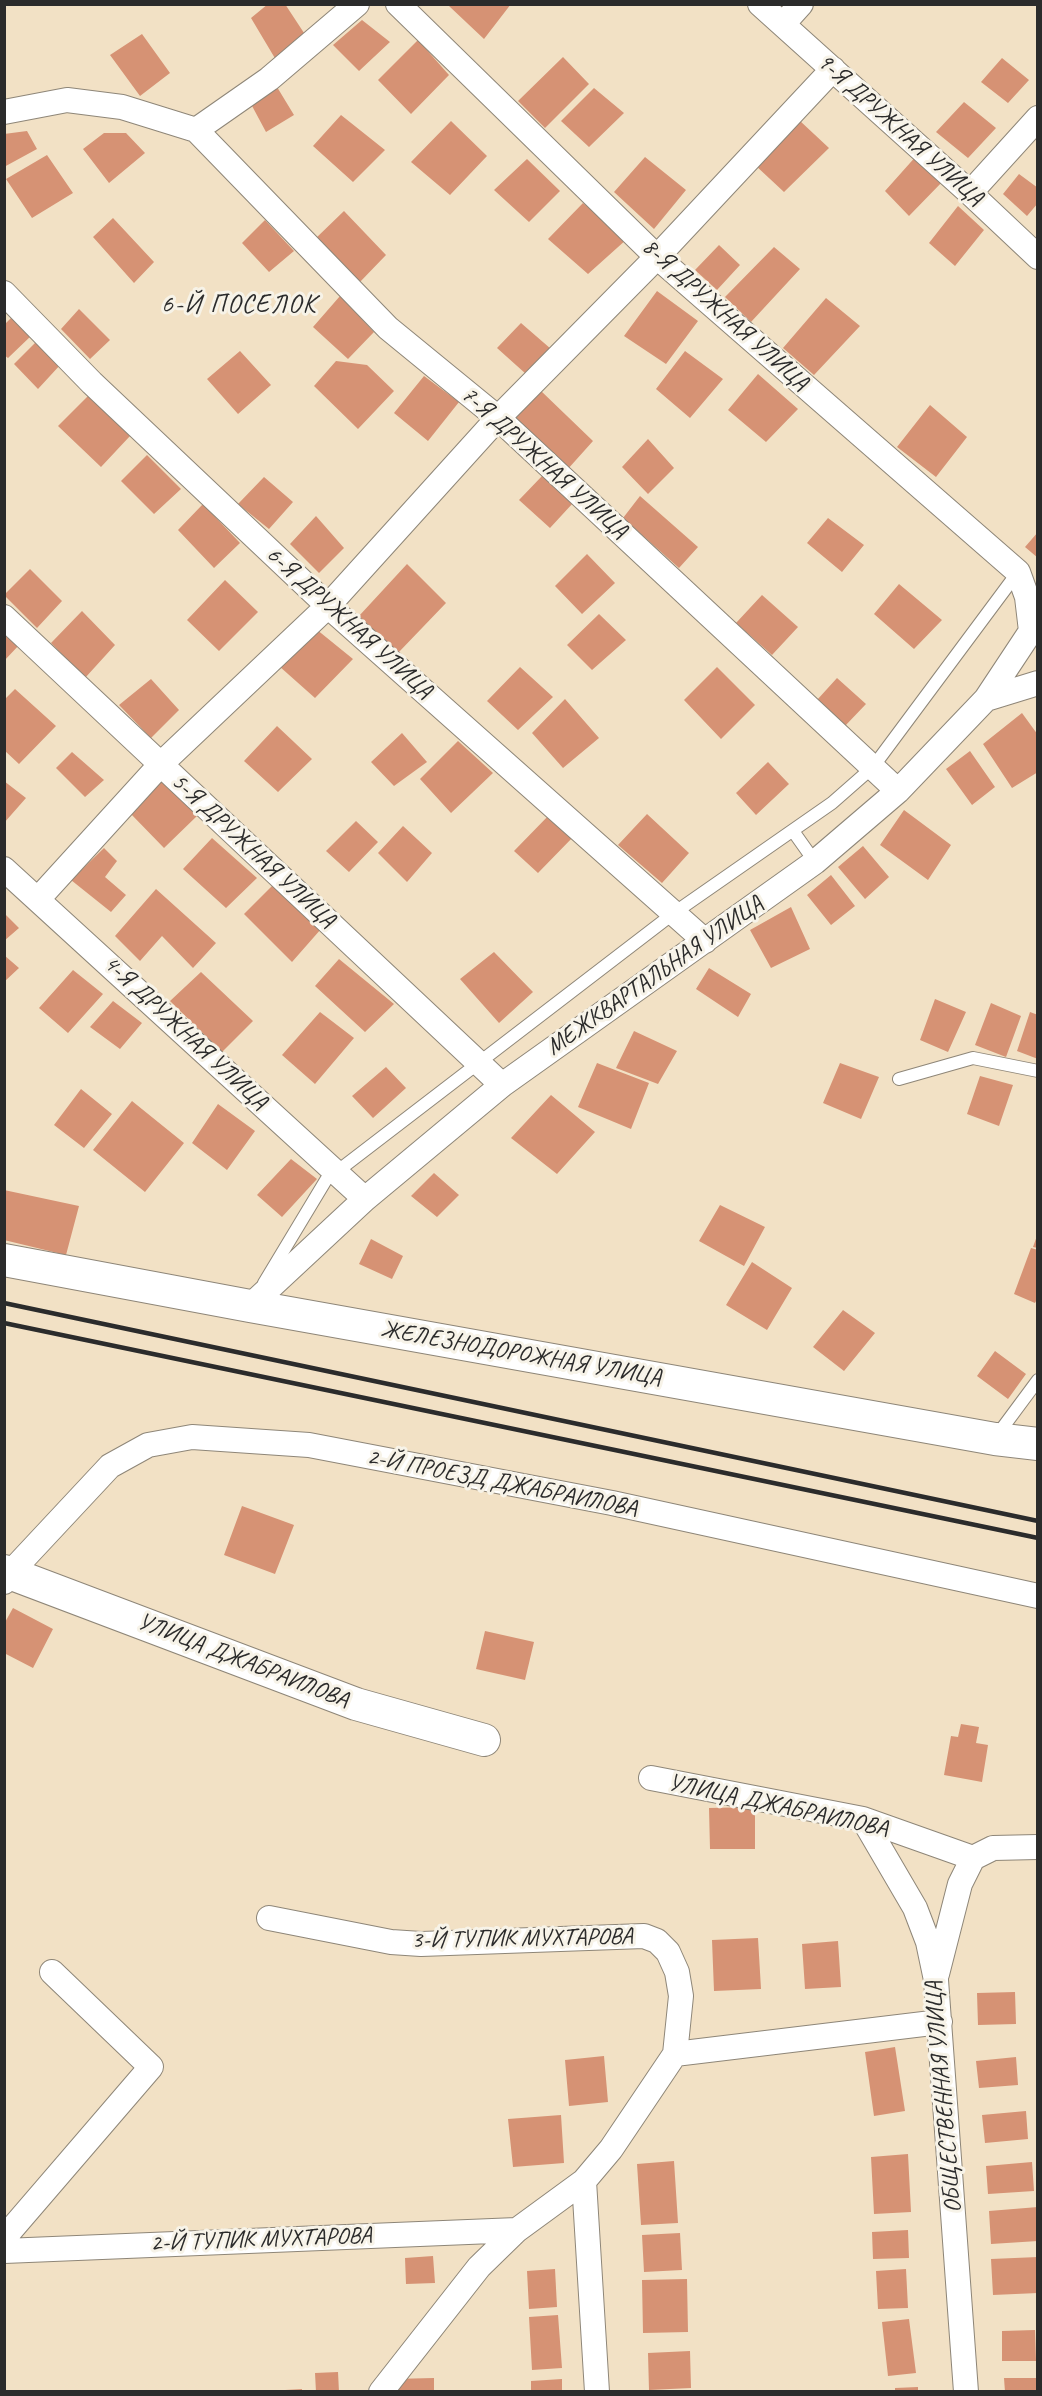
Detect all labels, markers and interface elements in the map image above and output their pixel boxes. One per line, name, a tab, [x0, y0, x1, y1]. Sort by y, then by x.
street label: 9-Я ДРУЖНАЯ УЛИЦА	[811, 48, 989, 212]
street label: 8-Я ДРУЖНАЯ УЛИЦА	[636, 233, 814, 397]
district label: 6-Й ПОСЕЛОК	[161, 289, 317, 321]
street label: 7-Я ДРУЖНАЯ УЛИЦА	[455, 381, 633, 545]
street label: 6-Я ДРУЖНАЯ УЛИЦА	[260, 541, 438, 705]
street label: 5-Я ДРУЖНАЯ УЛИЦА	[165, 768, 341, 934]
street label: МЕЖКВАРТАЛЬНАЯ УЛИЦА	[541, 890, 769, 1062]
street label: 4-Я ДРУЖНАЯ УЛИЦА	[97, 950, 273, 1116]
street label: ЖЕЛЕЗНОДОРОЖНАЯ УЛИЦА	[379, 1315, 663, 1393]
street label: 2-Й ПРОЕЗД ДЖАБРАИЛОВА	[364, 1443, 640, 1523]
street label: УЛИЦА ДЖАБРАИЛОВА	[133, 1607, 353, 1715]
street label: УЛИЦА ДЖАБРАИЛОВА	[666, 1769, 890, 1843]
street label: 3-Й ТУПИК МУХТАРОВА	[411, 1923, 633, 1955]
street label: ОБЩЕСТВЕННАЯ УЛИЦА	[920, 1980, 968, 2214]
street label: 2-Й ТУПИК МУХТАРОВА	[150, 2222, 372, 2258]

